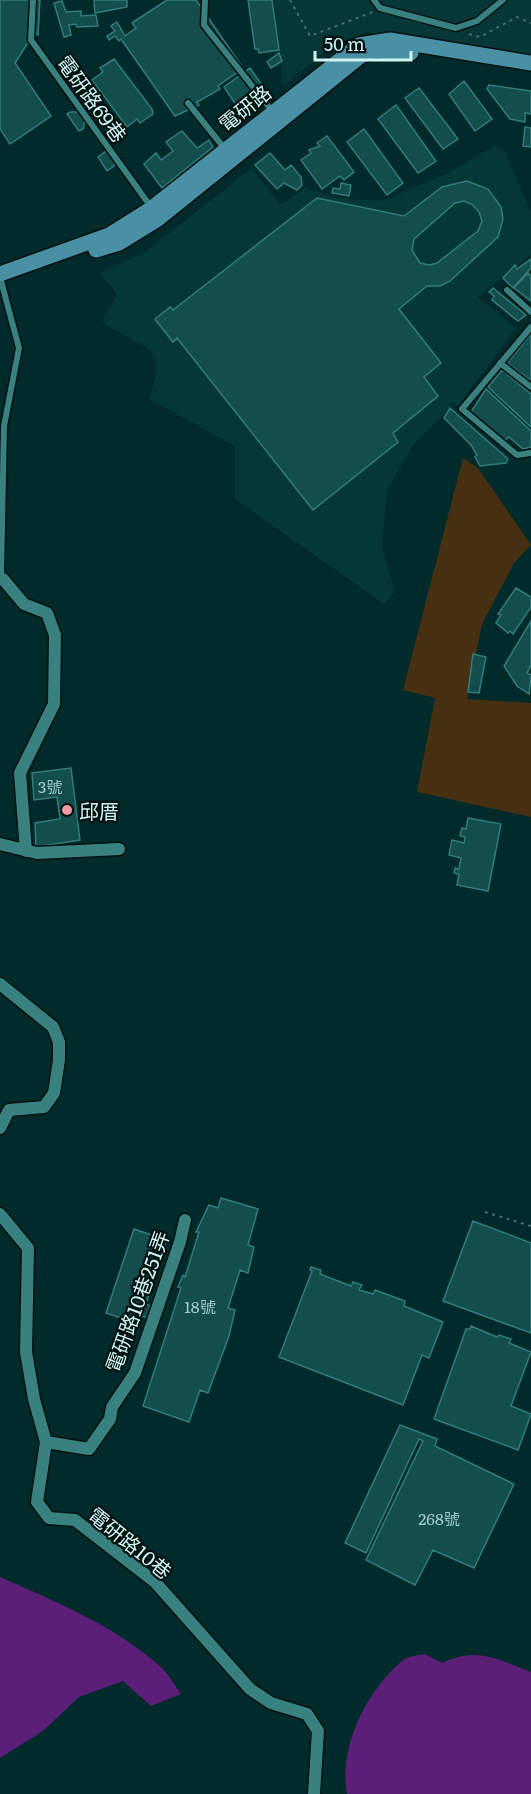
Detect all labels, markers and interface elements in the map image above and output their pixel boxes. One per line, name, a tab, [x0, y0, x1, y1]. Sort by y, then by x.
scale bar	[315, 24, 411, 62]
text: 50 m	[324, 30, 365, 57]
street label: 電研路69巷	[51, 48, 135, 148]
street label: 電研路	[211, 76, 277, 138]
house number: 3號	[38, 774, 62, 798]
place label: 邱厝	[79, 795, 119, 825]
marker: 邱厝	[60, 803, 74, 817]
street label: 電研路10巷251弄	[97, 1226, 175, 1376]
house number: 18號	[184, 1294, 216, 1318]
street label: 電研路10巷	[83, 1499, 179, 1585]
house number: 268號	[418, 1506, 460, 1530]

